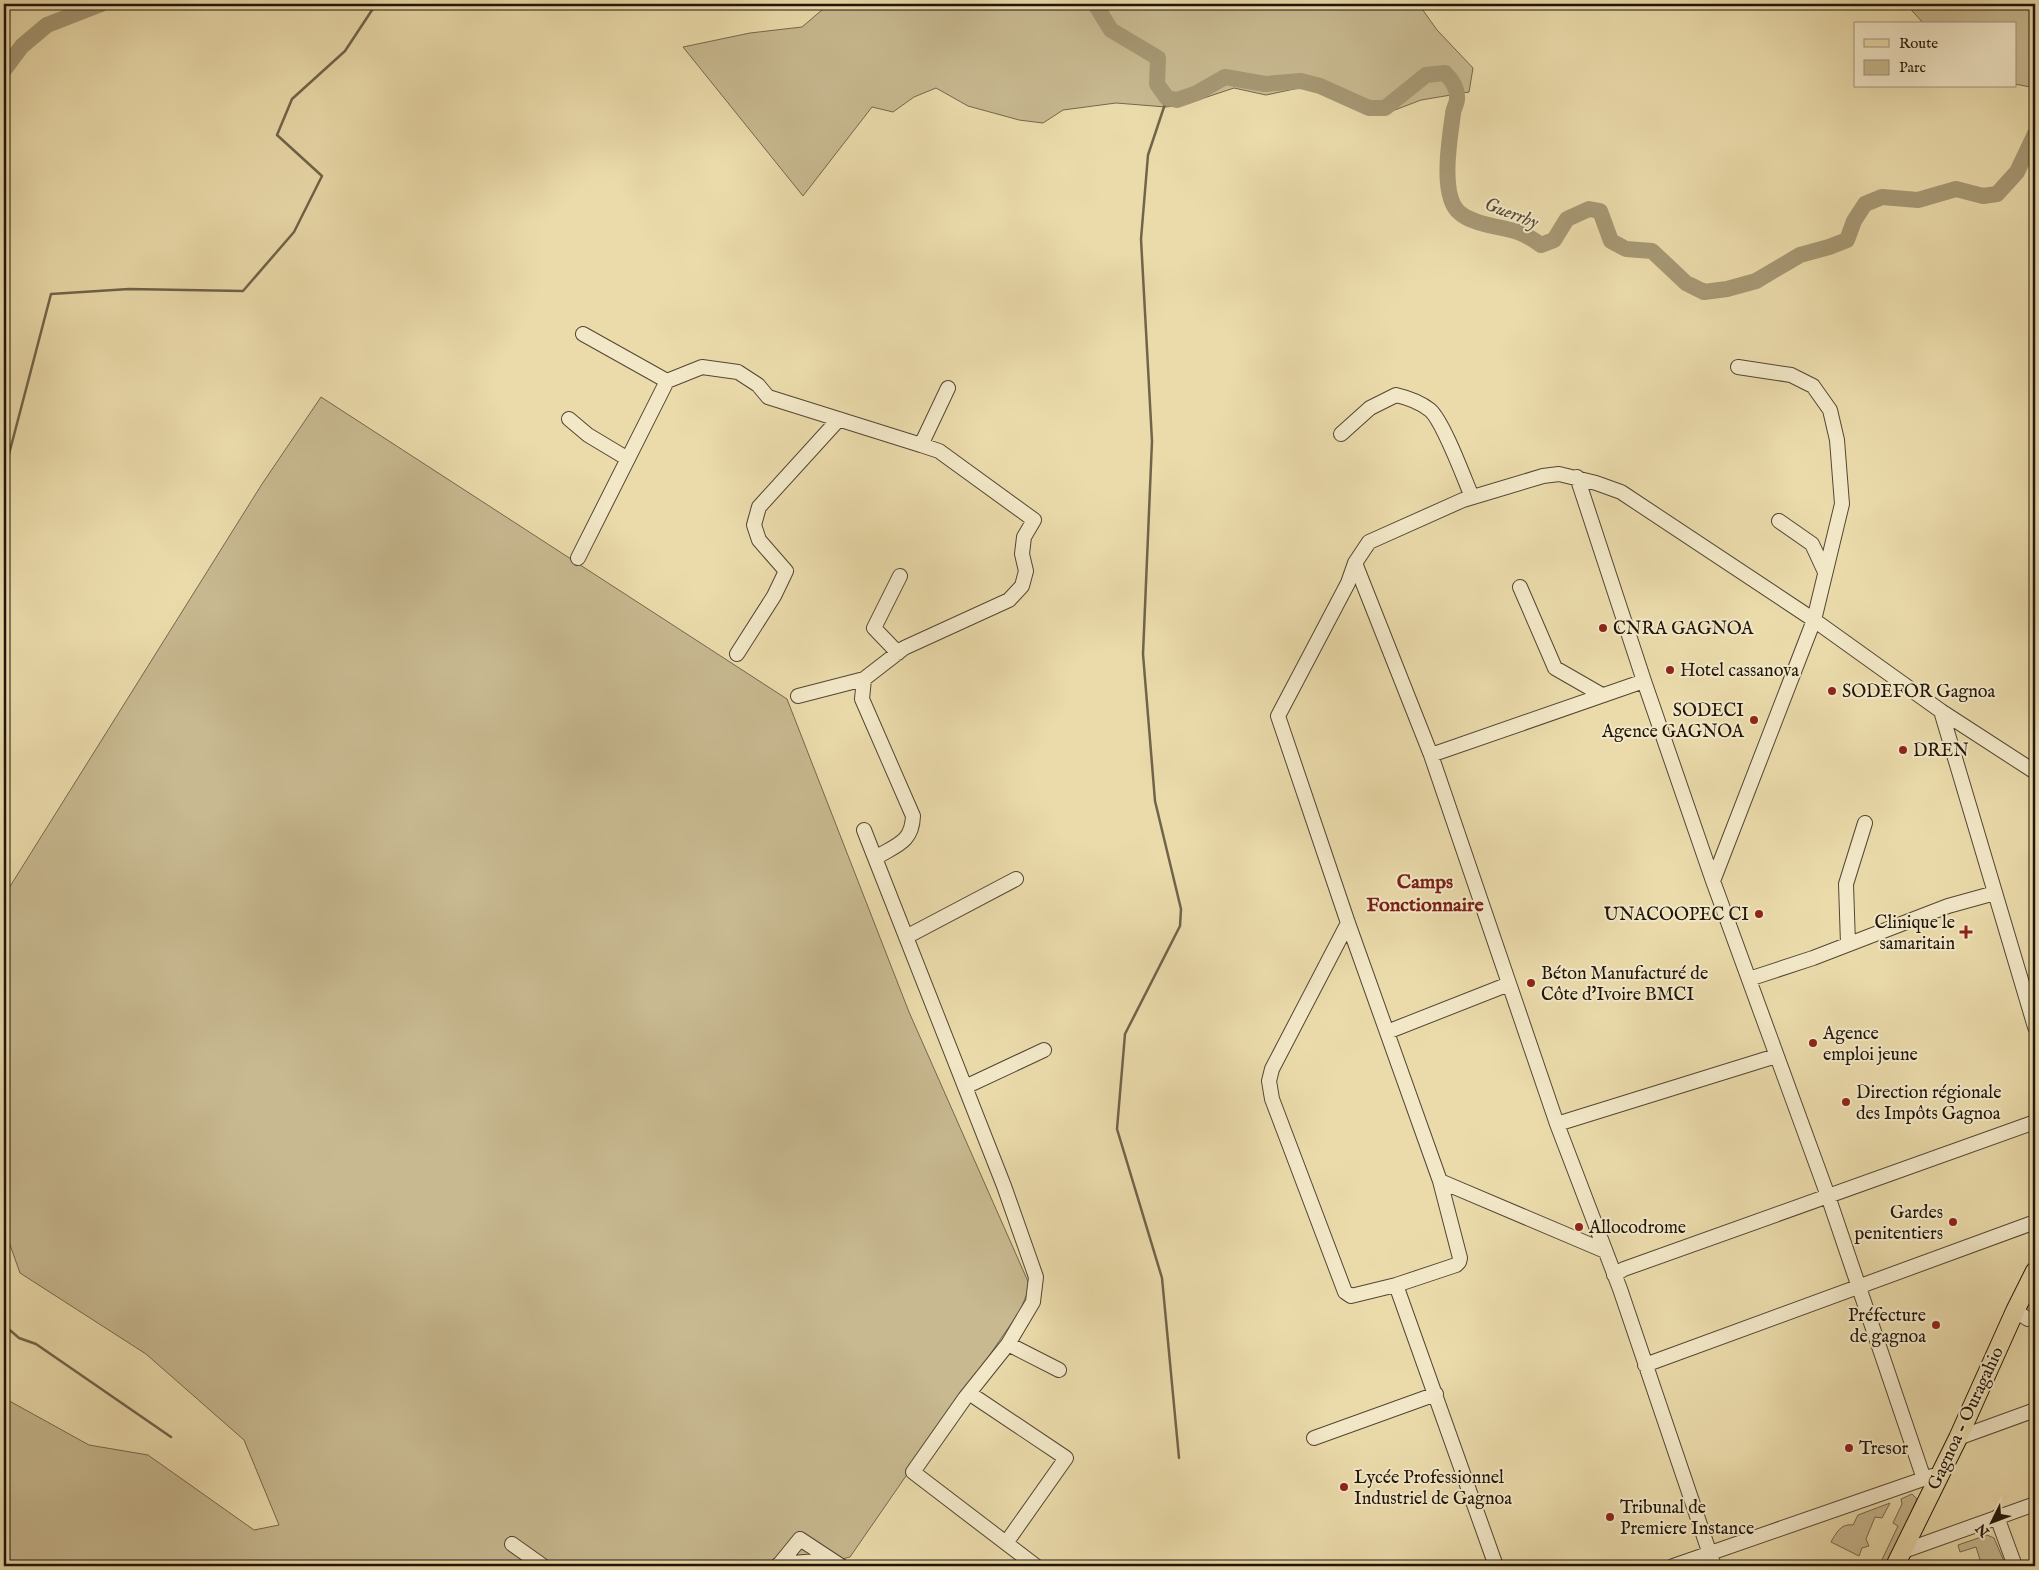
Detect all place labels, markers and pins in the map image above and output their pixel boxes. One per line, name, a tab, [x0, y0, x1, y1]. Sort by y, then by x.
place label: CNRA GAGNOA	[1613, 618, 1754, 641]
marker: CNRA GAGNOA	[1597, 622, 1609, 634]
place label: Hotel cassanova	[1680, 660, 1799, 683]
marker: Hotel cassanova	[1664, 664, 1676, 676]
place label: SODEFOR Gagnoa	[1842, 681, 1995, 704]
marker: SODEFOR Gagnoa	[1826, 685, 1838, 697]
place label: SODECI Agence GAGNOA	[1601, 700, 1745, 744]
marker: SODECI Agence GAGNOA	[1748, 714, 1760, 726]
place label: DREN	[1913, 740, 1969, 763]
marker: DREN	[1897, 744, 1909, 756]
place label: UNACOOPEC CI	[1604, 904, 1749, 927]
marker: UNACOOPEC CI	[1753, 908, 1765, 920]
place label: Clinique le samaritain	[1875, 912, 1955, 956]
marker: Clinique le samaritain	[1959, 925, 1973, 939]
place label: Béton Manufacturé de Côte d'Ivoire BMCI	[1541, 963, 1708, 1007]
marker: Béton Manufacturé de Côte d'Ivoire BMCI	[1525, 977, 1537, 989]
place label: Agence emploi jeune	[1822, 1023, 1918, 1067]
marker: Agence emploi jeune	[1807, 1037, 1819, 1049]
place label: Direction régionale des Impôts Gagnoa	[1856, 1082, 2001, 1126]
marker: Direction régionale des Impôts Gagnoa	[1840, 1096, 1852, 1108]
place label: Gardes penitentiers	[1855, 1202, 1943, 1246]
marker: Gardes penitentiers	[1947, 1216, 1959, 1228]
place label: Allocodrome	[1588, 1217, 1686, 1240]
marker: Allocodrome	[1573, 1221, 1585, 1233]
place label: Préfecture de gagnoa	[1848, 1305, 1926, 1349]
marker: Préfecture de gagnoa	[1930, 1319, 1942, 1331]
place label: Tresor	[1859, 1438, 1909, 1461]
marker: Tresor	[1843, 1442, 1855, 1454]
place label: Lycée Professionnel Industriel de Gagnoa	[1354, 1467, 1512, 1511]
marker: Lycée Professionnel Industriel de Gagnoa	[1338, 1481, 1350, 1493]
place label: Tribunal de Premiere Instance	[1620, 1497, 1754, 1541]
marker: Tribunal de Premiere Instance	[1604, 1511, 1616, 1523]

